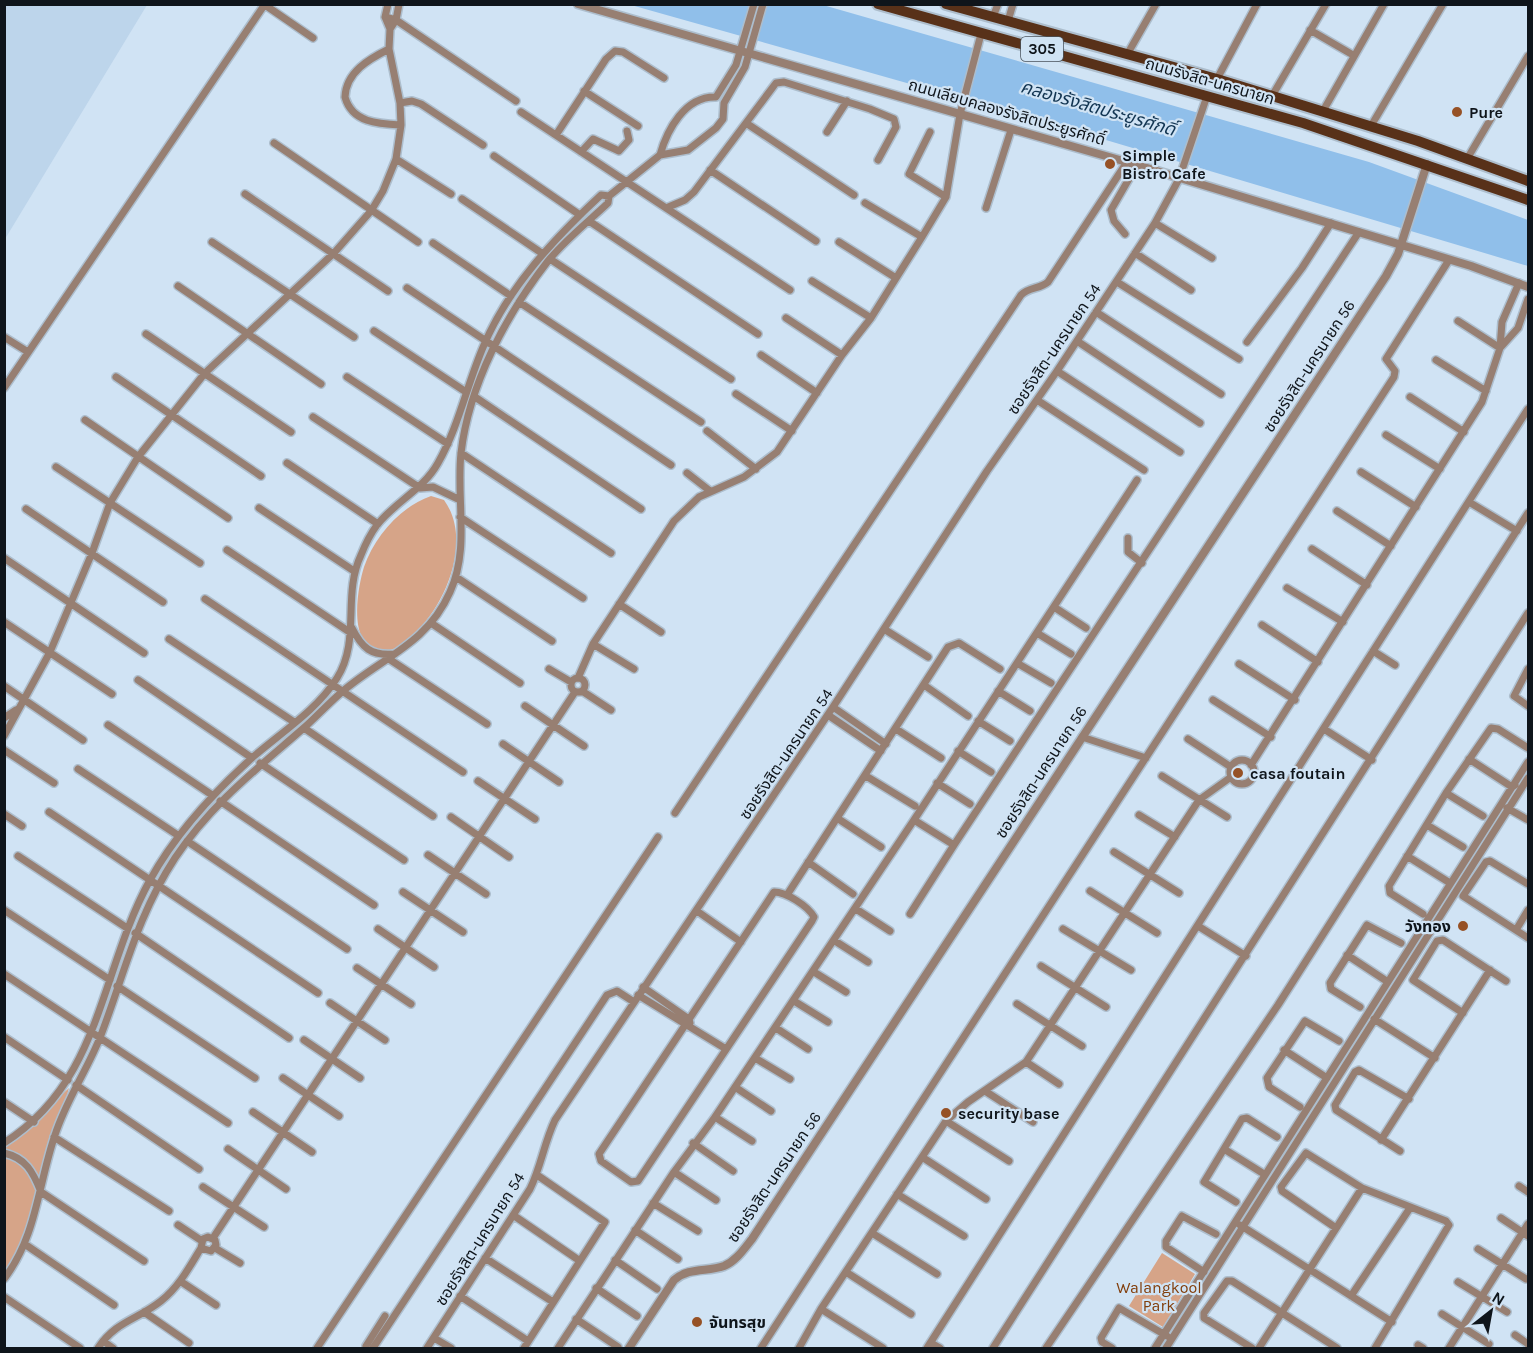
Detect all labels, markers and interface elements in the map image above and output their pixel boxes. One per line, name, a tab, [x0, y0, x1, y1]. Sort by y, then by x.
road number: 305	[1021, 37, 1063, 61]
street label: ถนนรังสิต-นครนายก	[1143, 53, 1277, 109]
street label: ถนนเลียบคลองรังสิตประยูรศักดิ์	[906, 75, 1108, 149]
water label: คลองรังสิตประยูรศักดิ์	[1018, 75, 1183, 142]
place label: Pure	[1469, 103, 1503, 122]
marker: Pure	[1450, 105, 1464, 119]
place label: Simple Bistro Cafe	[1122, 146, 1206, 183]
marker: Simple Bistro Cafe	[1103, 157, 1117, 171]
street label: ซอยรังสิต-นครนายก 54	[1003, 280, 1105, 418]
street label: ซอยรังสิต-นครนายก 56	[1259, 296, 1359, 436]
street label: ซอยรังสิต-นครนายก 54	[735, 685, 837, 823]
street label: ซอยรังสิต-นครนายก 56	[991, 702, 1091, 842]
place label: casa foutain	[1250, 764, 1346, 783]
marker: casa foutain	[1231, 766, 1245, 780]
place label: วังทอง	[1405, 917, 1451, 936]
marker: วังทอง	[1456, 919, 1470, 933]
place label: security base	[958, 1104, 1059, 1123]
marker: security base	[939, 1106, 953, 1120]
street label: ซอยรังสิต-นครนายก 56	[723, 1108, 825, 1246]
street label: ซอยรังสิต-นครนายก 54	[431, 1169, 529, 1309]
park label: Walangkool Park	[1116, 1278, 1202, 1315]
north arrow	[1461, 1281, 1521, 1341]
text: N	[1489, 1287, 1508, 1310]
place label: จันทรสุข	[709, 1313, 766, 1332]
marker: จันทรสุข	[690, 1315, 704, 1329]

